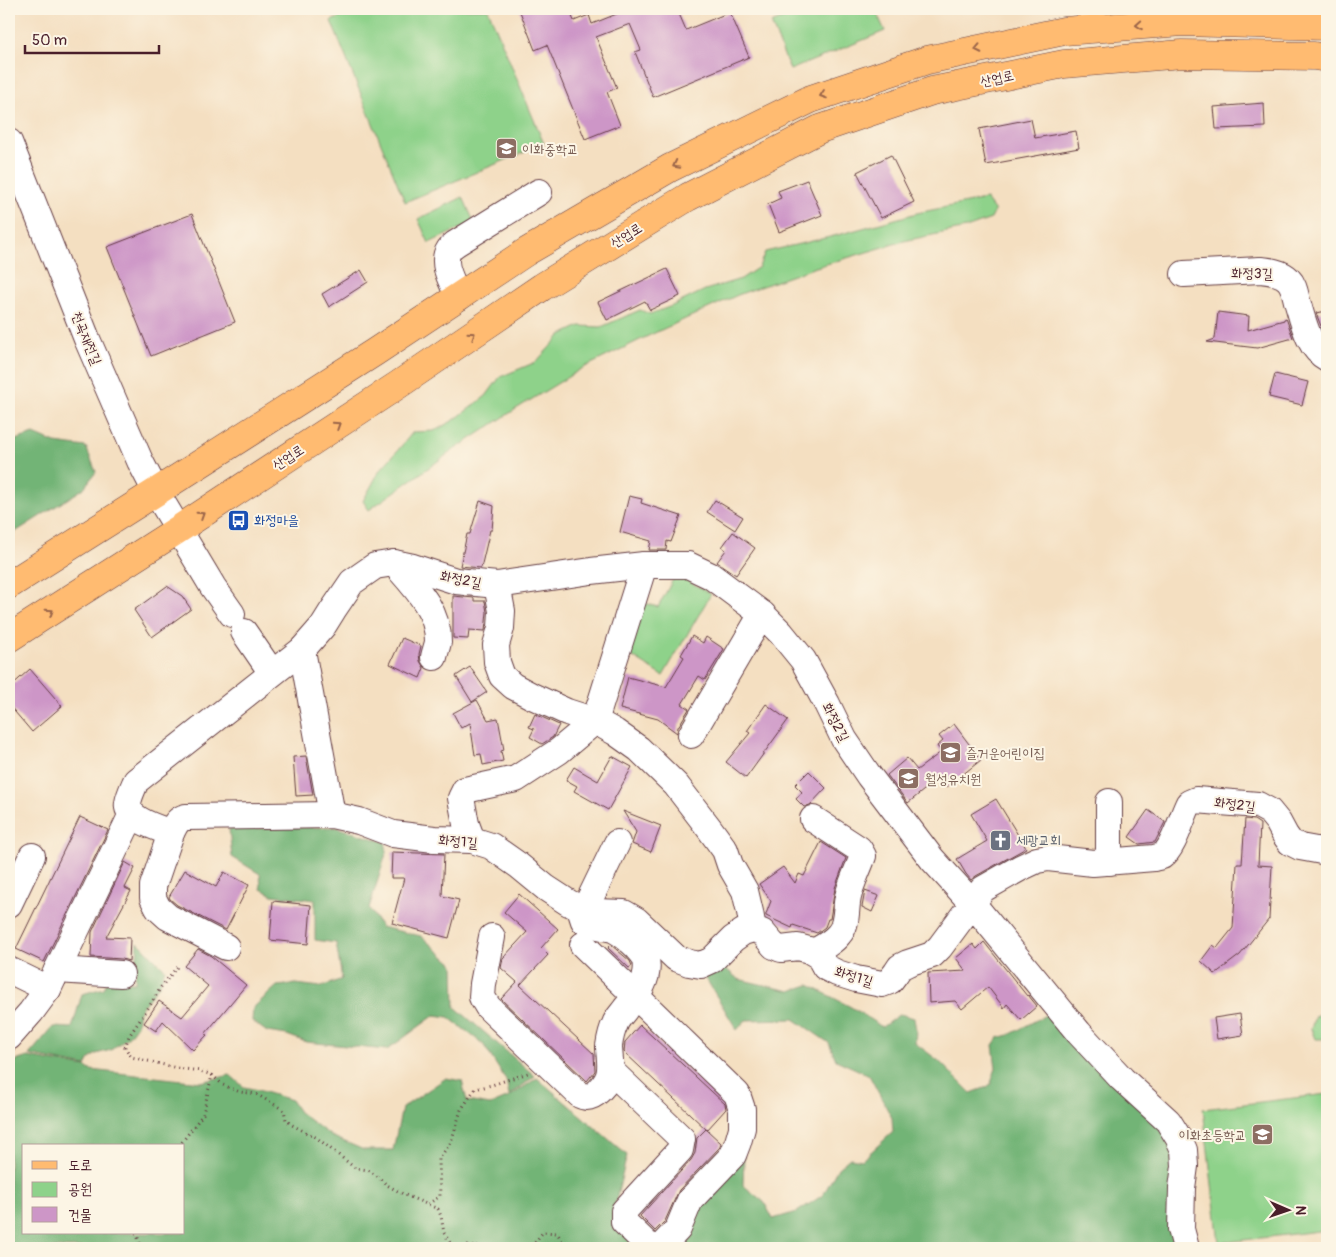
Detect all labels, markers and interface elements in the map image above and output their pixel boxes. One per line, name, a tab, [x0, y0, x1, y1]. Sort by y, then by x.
one-way arrow	[1134, 19, 1142, 30]
scale bar	[25, 22, 159, 54]
text: 50 m	[32, 31, 67, 50]
one-way arrow	[974, 43, 983, 54]
street label: 산업로	[979, 67, 1015, 90]
one-way arrow	[819, 89, 828, 99]
school or university icon: 이화중학교	[494, 137, 518, 161]
place label: 이화중학교	[522, 141, 578, 158]
one-way arrow	[673, 159, 682, 169]
street label: 산업로	[607, 219, 645, 252]
street label: 화정3길	[1231, 265, 1274, 282]
street label: 천곡재전길	[68, 309, 105, 368]
one-way arrow	[466, 332, 476, 341]
one-way arrow	[331, 422, 341, 431]
street label: 산업로	[269, 441, 307, 474]
bus stop icon: 화정마을	[226, 508, 250, 532]
one-way arrow	[196, 511, 205, 521]
place label: 화정마을	[254, 512, 299, 529]
street label: 화정2길	[439, 567, 484, 592]
one-way arrow	[44, 609, 53, 618]
street label: 화정2길	[819, 700, 853, 745]
school or university icon: 즐거운어린이집	[938, 741, 962, 765]
place label: 즐거운어린이집	[966, 745, 1045, 762]
school or university icon: 월성유치원	[897, 767, 921, 791]
place label: 월성유치원	[925, 771, 981, 788]
street label: 화정2길	[1213, 794, 1257, 816]
church icon: 세광교회	[988, 828, 1012, 852]
street label: 화정1길	[438, 831, 479, 852]
place label: 세광교회	[1016, 832, 1061, 849]
street label: 화정1길	[833, 963, 876, 991]
school or university icon: 이화초등학교	[1250, 1123, 1274, 1147]
place label: 이화초등학교	[1178, 1127, 1246, 1144]
legend	[22, 1144, 185, 1234]
text: 도로	[68, 1156, 92, 1175]
text: 공원	[68, 1180, 92, 1199]
north arrow	[1264, 1184, 1314, 1234]
text: N	[1292, 1205, 1309, 1215]
text: 건물	[68, 1206, 92, 1225]

